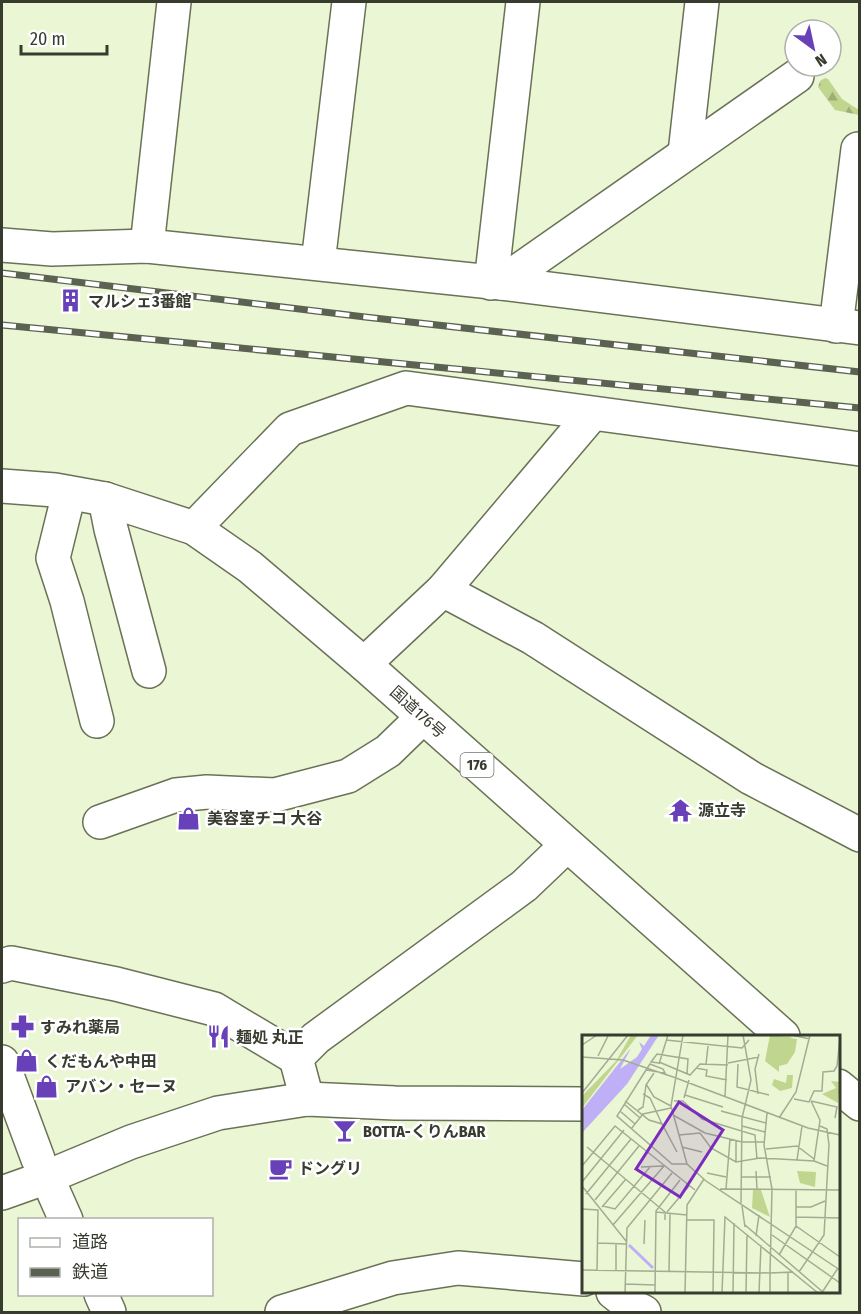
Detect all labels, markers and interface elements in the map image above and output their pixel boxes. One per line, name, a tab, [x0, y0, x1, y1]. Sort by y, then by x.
scale bar	[21, 18, 106, 56]
north arrow	[783, 18, 843, 78]
text: 20 m	[30, 28, 65, 50]
text: N	[812, 50, 830, 71]
building icon: マルシェ3番館	[57, 288, 83, 314]
place label: マルシェ3番館	[88, 292, 192, 311]
street label: 国道176号	[386, 682, 450, 742]
road number: 176	[460, 753, 494, 777]
temple icon: 源立寺	[667, 797, 693, 823]
place label: 源立寺	[698, 801, 746, 820]
shop icon: 美容室チコ 大谷	[176, 805, 202, 831]
place label: 美容室チコ 大谷	[207, 809, 322, 828]
pharmacy icon: すみれ薬局	[9, 1014, 35, 1040]
place label: すみれ薬局	[40, 1018, 120, 1037]
restaurant icon: 麺処 丸正	[205, 1024, 231, 1050]
place label: 麺処 丸正	[236, 1028, 303, 1047]
inset map	[582, 1035, 840, 1293]
shop icon: くだもんや中田	[14, 1048, 40, 1074]
place label: くだもんや中田	[45, 1052, 157, 1071]
shop icon: アバン・セーヌ	[34, 1073, 60, 1099]
place label: アバン・セーヌ	[65, 1077, 177, 1096]
bar icon: BOTTA-くりんBAR	[332, 1118, 358, 1144]
place label: BOTTA-くりんBAR	[363, 1122, 486, 1141]
cafe icon: ドングリ	[267, 1155, 293, 1181]
place label: ドングリ	[298, 1159, 362, 1178]
legend	[18, 1218, 213, 1296]
text: 道路	[72, 1231, 108, 1253]
text: 鉄道	[72, 1261, 108, 1283]

